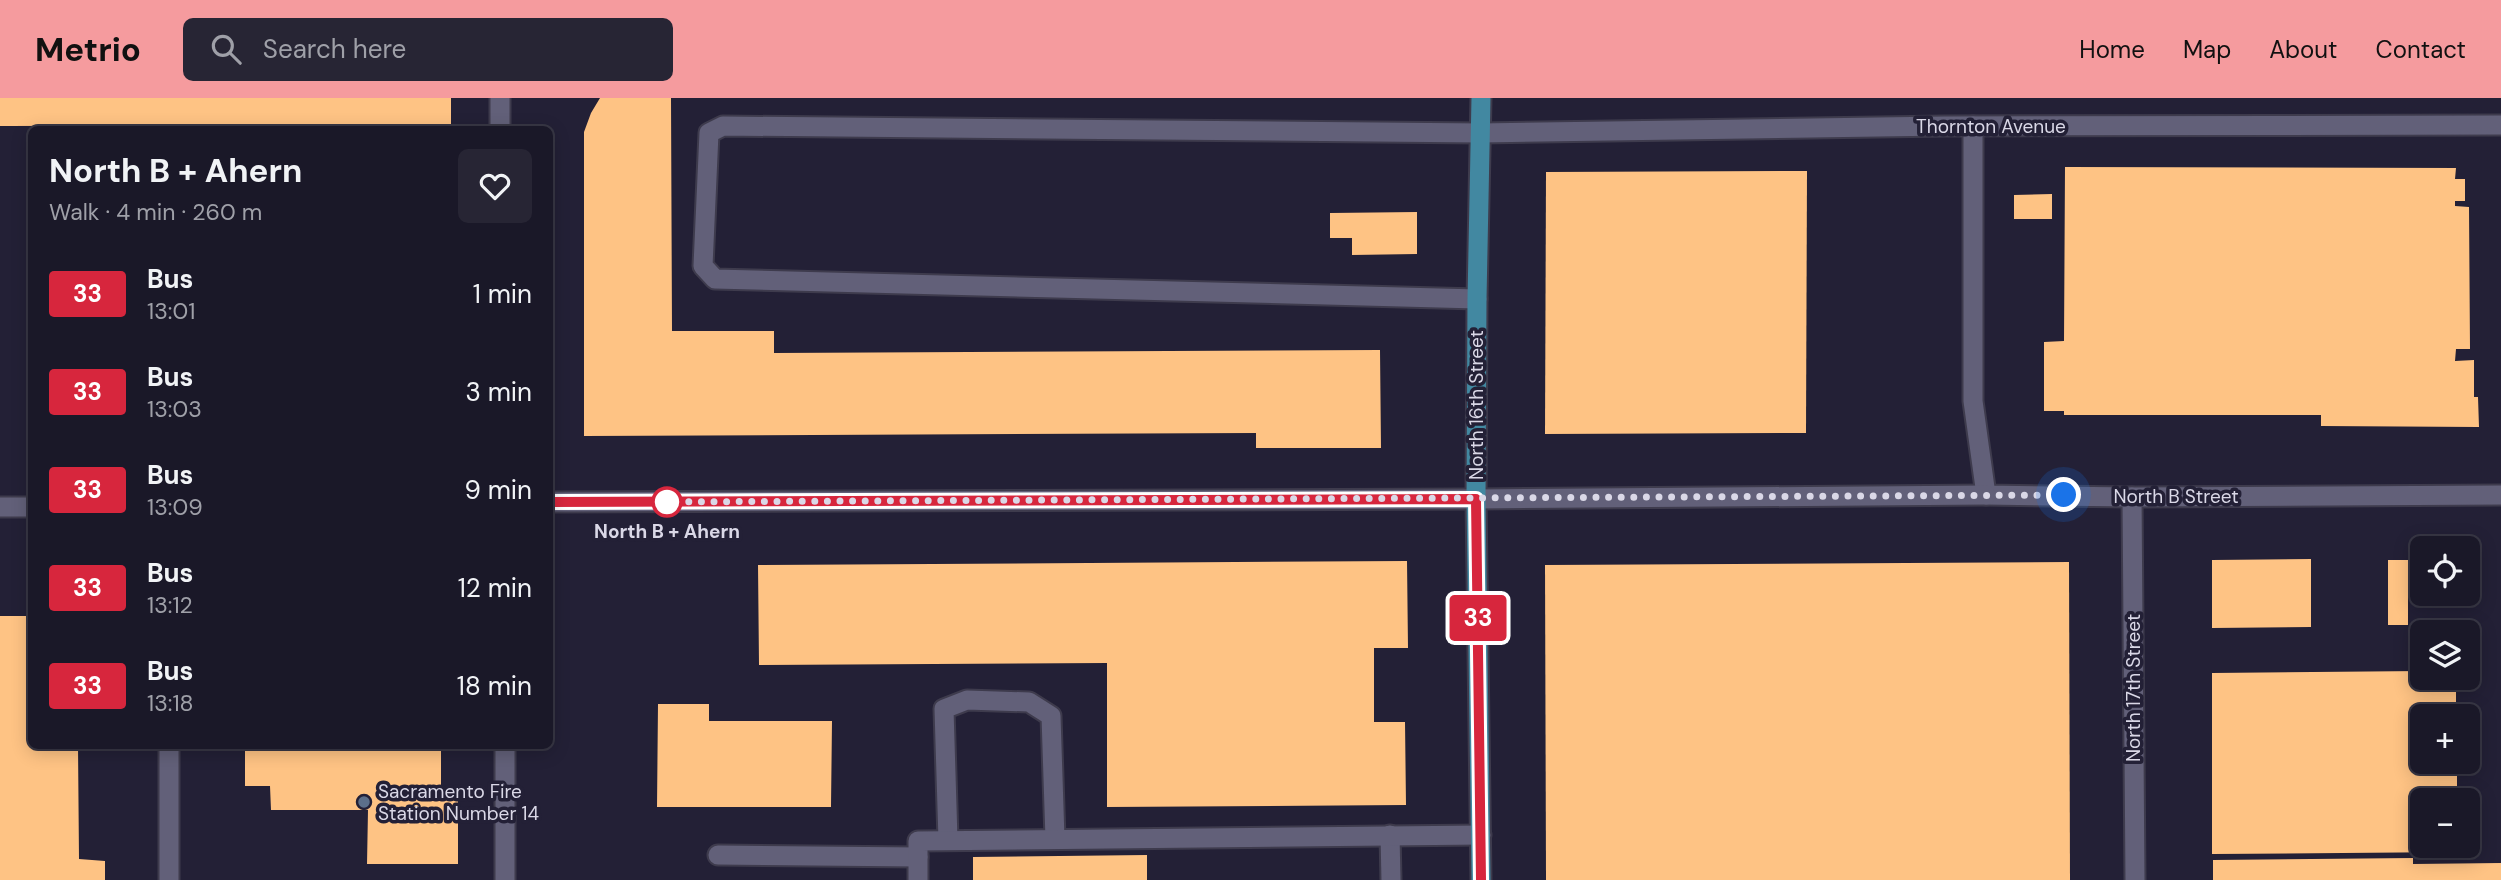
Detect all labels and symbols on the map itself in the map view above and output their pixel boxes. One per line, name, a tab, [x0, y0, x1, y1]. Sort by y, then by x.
street label: Thornton Avenue	[1916, 114, 2066, 139]
street label: North 16th Street	[1464, 330, 1489, 480]
your location	[2046, 477, 2081, 512]
street label: North B Street	[2113, 484, 2239, 509]
marker: North B + Ahern	[652, 487, 682, 517]
place label: North B + Ahern	[594, 519, 740, 544]
line badge: 33	[1446, 595, 1510, 641]
street label: North 17th Street	[2121, 614, 2146, 762]
place label: Sacramento Fire Station Number 14	[378, 779, 539, 826]
marker: Sacramento Fire Station Number 14	[356, 794, 372, 810]

